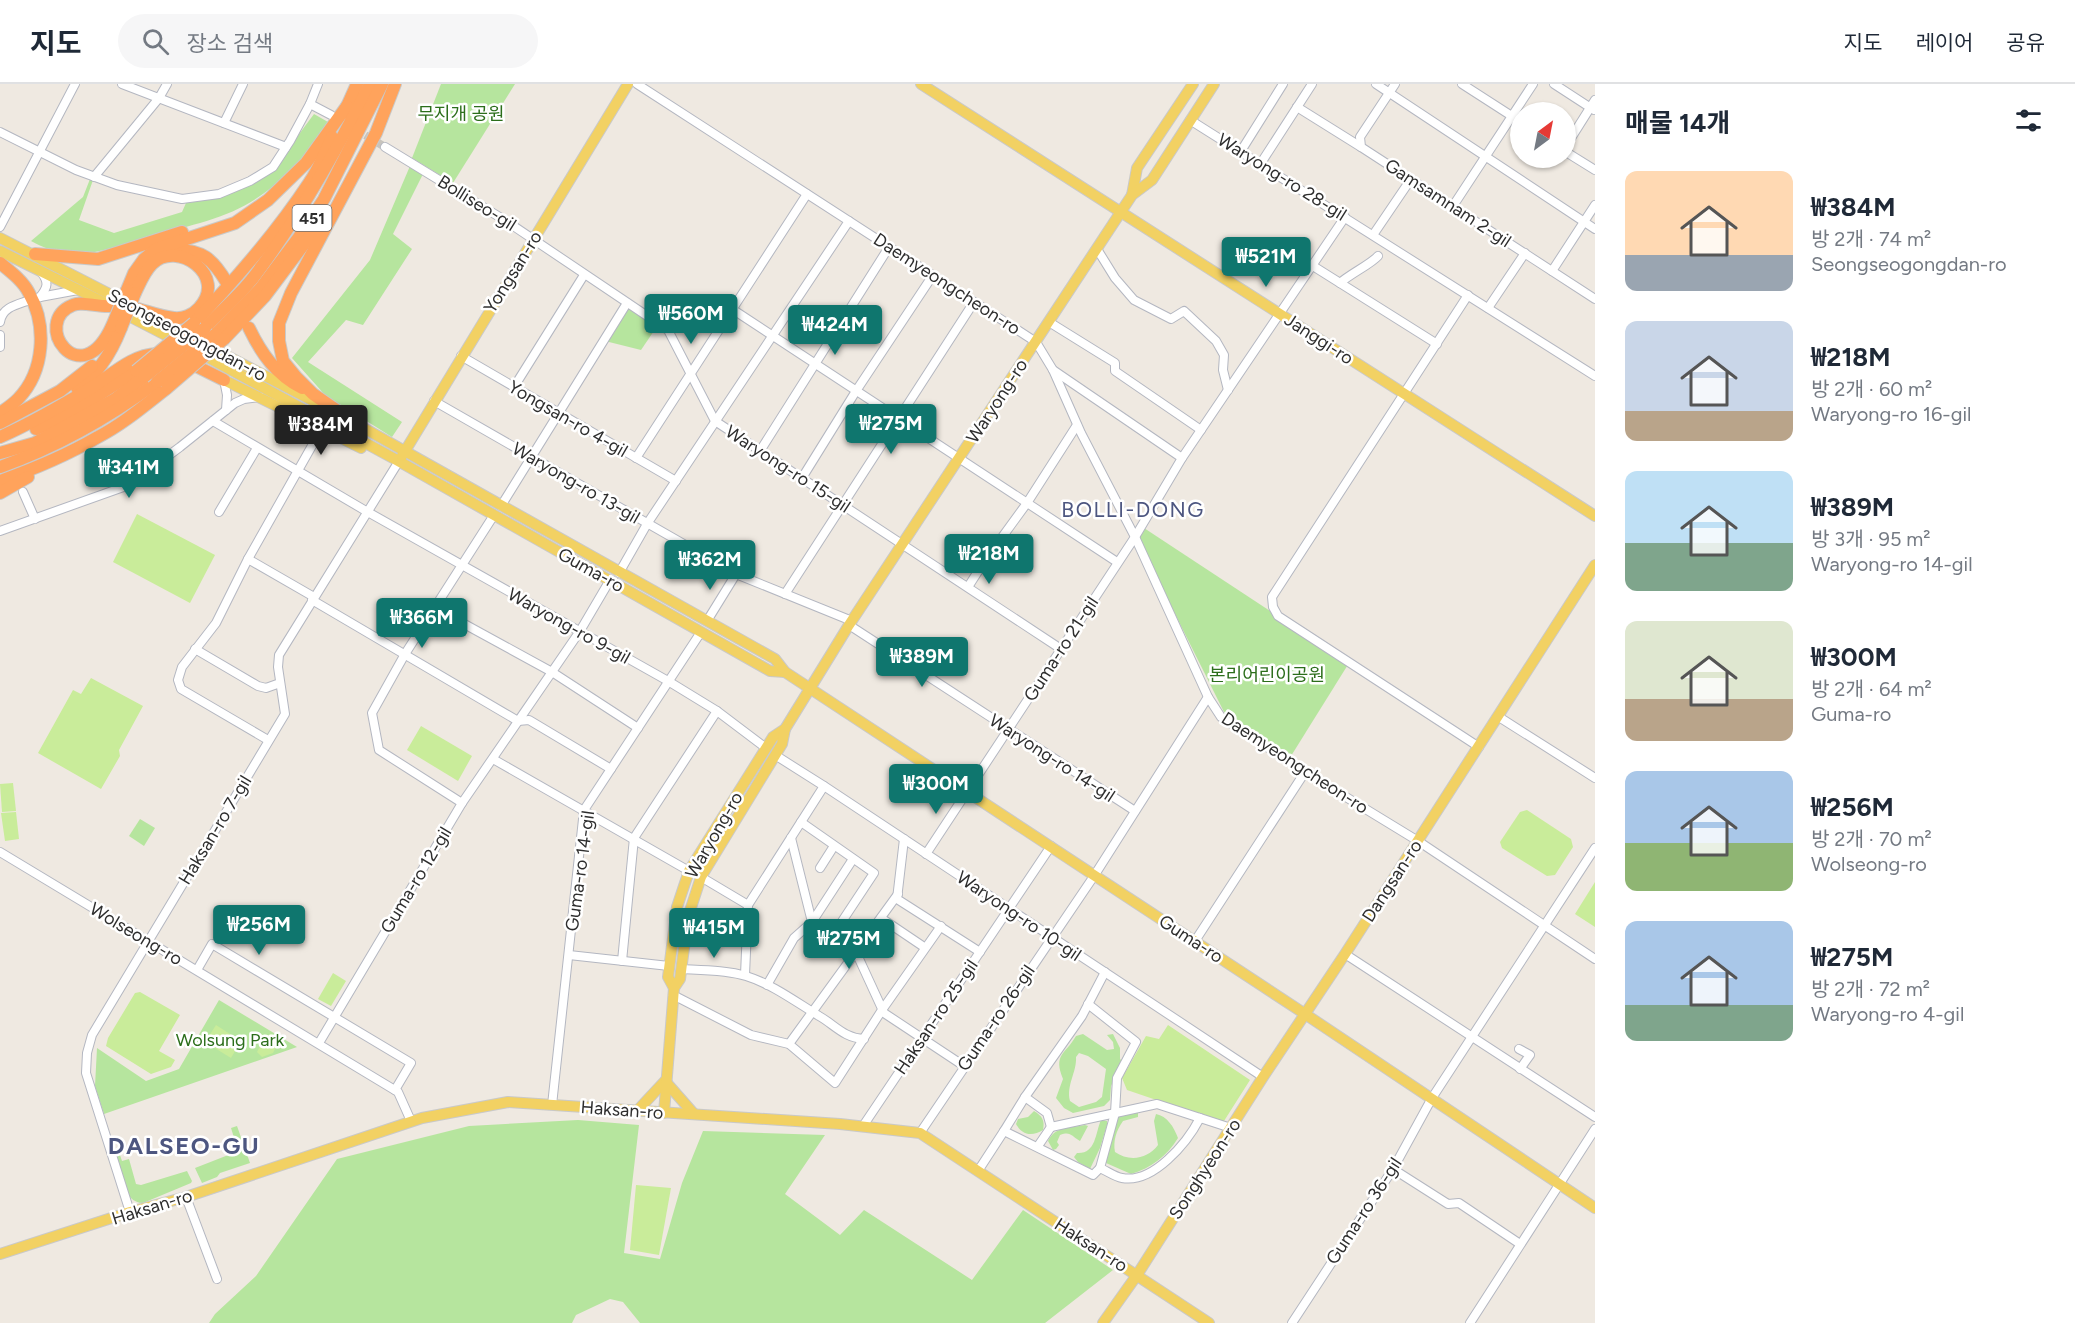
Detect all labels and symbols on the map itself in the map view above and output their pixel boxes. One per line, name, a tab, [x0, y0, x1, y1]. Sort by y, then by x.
north arrow	[1510, 102, 1576, 168]
park label: 무지개 공원	[417, 103, 505, 125]
street label: Waryong-ro 28-gil	[1213, 128, 1351, 226]
street label: Gamsamnam 2-gil	[1381, 154, 1515, 252]
street label: Bolliseo-gil	[434, 170, 520, 236]
road number: 451	[292, 205, 332, 231]
street label: Yongsan-ro	[479, 227, 547, 317]
street label: Daemyeongcheon-ro	[869, 228, 1025, 340]
pin: ₩521M	[1224, 237, 1308, 288]
street label: Seongseogongdan-ro	[104, 284, 270, 386]
pin: ₩560M	[649, 294, 733, 345]
pin: ₩424M	[793, 305, 877, 356]
street label: Janggi-ro	[1280, 309, 1358, 369]
street label: Waryong-ro	[962, 355, 1032, 447]
street label: Yongsan-ro 4-gil	[504, 376, 632, 462]
pin: ₩275M	[849, 404, 933, 455]
pin: ₩384M	[279, 405, 363, 456]
street label: Waryong-ro 15-gil	[721, 420, 855, 518]
street label: Waryong-ro 13-gil	[508, 437, 644, 529]
pin: ₩341M	[87, 448, 171, 499]
district label: BOLLI-DONG	[1061, 497, 1205, 522]
pin: ₩218M	[947, 534, 1031, 585]
pin: ₩362M	[668, 540, 752, 591]
street label: Guma-ro	[554, 543, 628, 597]
street label: Waryong-ro 9-gil	[504, 583, 634, 669]
street label: Guma-ro 21-gil	[1019, 593, 1103, 705]
pin: ₩366M	[380, 598, 464, 649]
pin: ₩389M	[880, 637, 964, 688]
park label: 본리어린이공원	[1209, 664, 1325, 686]
street label: Daemyeongcheon-ro	[1217, 707, 1373, 819]
street label: Waryong-ro 14-gil	[985, 709, 1119, 807]
pin: ₩300M	[894, 764, 978, 815]
street label: Haksan-ro 7-gil	[174, 771, 256, 889]
street label: Waryong-ro	[680, 788, 748, 882]
street label: Guma-ro 14-gil	[561, 809, 599, 933]
street label: Guma-ro 12-gil	[376, 823, 456, 937]
street label: Dangsan-ro	[1357, 836, 1427, 926]
street label: Waryong-ro 10-gil	[952, 866, 1086, 966]
street label: Wolseong-ro	[86, 898, 186, 970]
pin: ₩256M	[217, 905, 301, 956]
pin: ₩415M	[672, 908, 756, 959]
street label: Guma-ro	[1155, 910, 1227, 968]
pin: ₩275M	[807, 919, 891, 970]
street label: Haksan-ro 25-gil	[889, 955, 983, 1079]
street label: Guma-ro 26-gil	[952, 961, 1040, 1075]
park label: Wolsung Park	[176, 1029, 285, 1051]
street label: Haksan-ro	[580, 1096, 664, 1124]
street label: Songhyeon-ro	[1164, 1115, 1246, 1223]
district label: DALSEO-GU	[108, 1131, 260, 1160]
street label: Guma-ro 36-gil	[1321, 1153, 1407, 1269]
street label: Haksan-ro	[109, 1184, 195, 1230]
street label: Haksan-ro	[1050, 1213, 1132, 1277]

